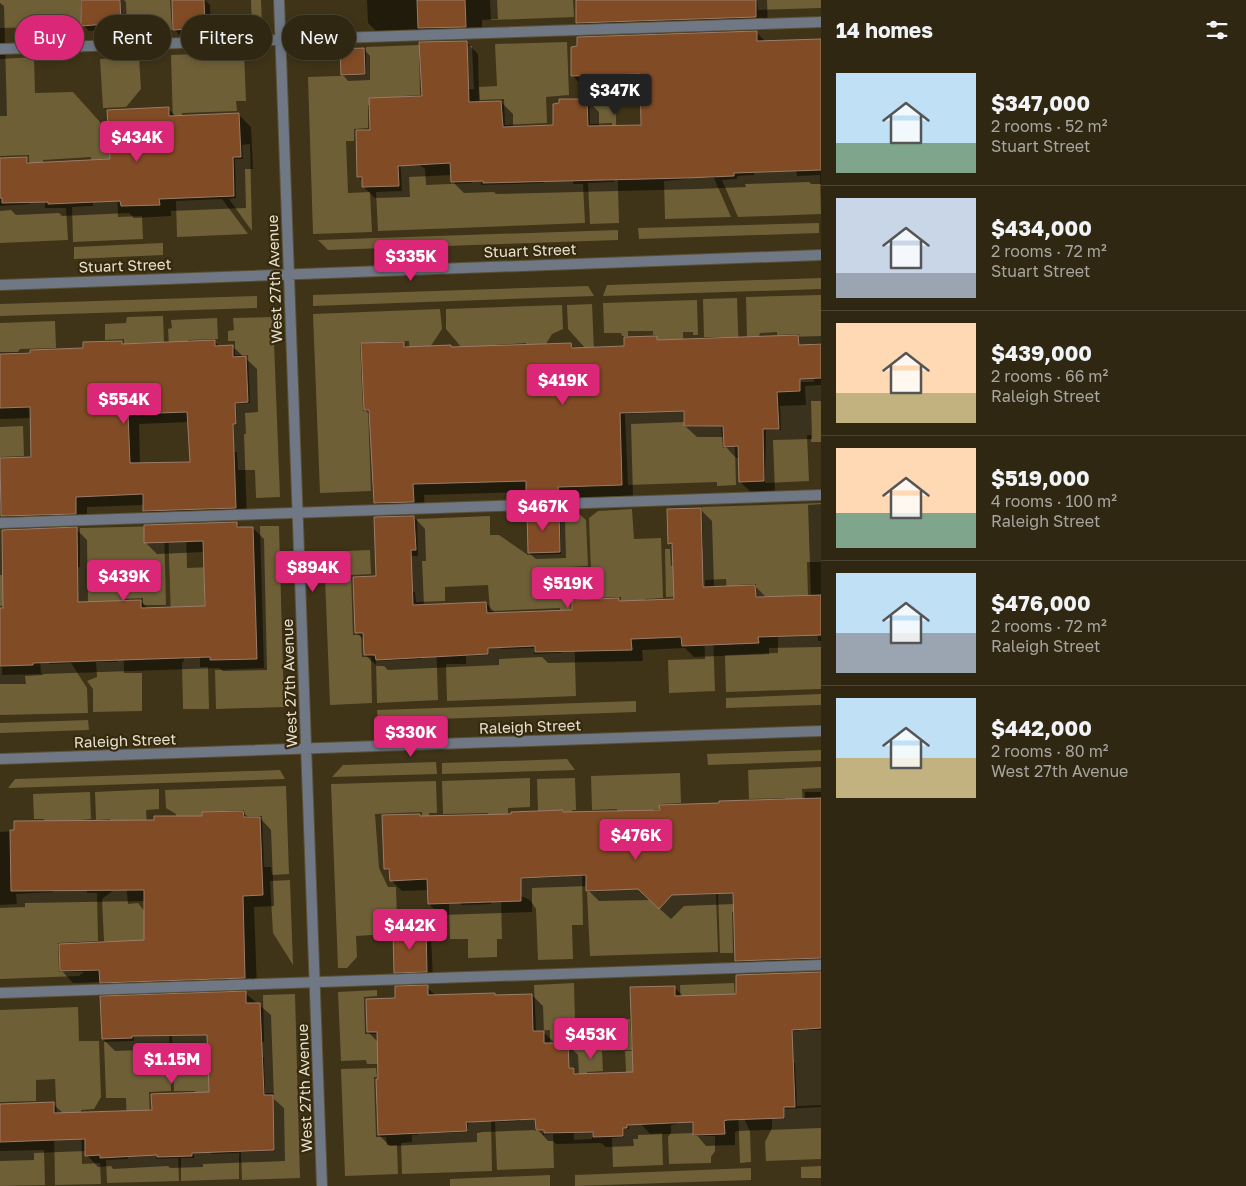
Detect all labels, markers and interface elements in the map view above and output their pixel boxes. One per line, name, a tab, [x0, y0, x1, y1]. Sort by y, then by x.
chip: Buy	[15, 15, 84, 60]
chip: Rent	[94, 15, 171, 60]
chip: Filters	[181, 15, 272, 60]
chip: New	[282, 15, 356, 60]
icon: filters	[1203, 16, 1231, 44]
text: 14 homes	[836, 17, 933, 43]
pin: $347K	[580, 74, 650, 116]
text: $347K	[590, 80, 640, 100]
text: $347,000	[991, 90, 1090, 116]
icon: home	[876, 93, 936, 153]
text: 2 rooms · 52 m²	[991, 116, 1107, 136]
pin: $434K	[102, 120, 172, 163]
text: $434K	[111, 127, 163, 147]
text: Stuart Street	[991, 136, 1090, 156]
street label: West 27th Avenue	[263, 214, 285, 344]
text: $434,000	[991, 215, 1092, 241]
icon: home	[876, 218, 936, 278]
street label: Stuart Street	[483, 239, 577, 261]
pin: $335K	[376, 240, 446, 282]
text: 2 rooms · 72 m²	[991, 241, 1107, 261]
text: $335K	[385, 246, 437, 266]
street label: Stuart Street	[78, 254, 172, 276]
text: Stuart Street	[991, 261, 1090, 281]
text: $439,000	[991, 340, 1092, 366]
icon: home	[876, 343, 936, 403]
pin: $419K	[528, 364, 598, 406]
text: 2 rooms · 66 m²	[991, 366, 1108, 386]
text: $419K	[538, 370, 588, 390]
pin: $554K	[89, 382, 159, 425]
text: Raleigh Street	[991, 386, 1100, 406]
text: $554K	[98, 389, 150, 409]
text: $519,000	[991, 465, 1090, 491]
icon: home	[876, 468, 936, 528]
pin: $467K	[508, 490, 578, 532]
text: 4 rooms · 100 m²	[991, 491, 1117, 511]
text: $467K	[517, 496, 569, 516]
text: Raleigh Street	[991, 511, 1100, 531]
pin: $894K	[278, 550, 348, 593]
text: $894K	[287, 557, 339, 577]
pin: $439K	[89, 560, 159, 602]
text: $439K	[98, 566, 150, 586]
pin: $519K	[533, 566, 603, 609]
text: $519K	[543, 573, 593, 593]
text: $476,000	[991, 590, 1091, 616]
icon: home	[876, 593, 936, 653]
text: 2 rooms · 72 m²	[991, 616, 1107, 636]
street label: West 27th Avenue	[278, 618, 300, 748]
text: Raleigh Street	[991, 636, 1100, 656]
street label: Raleigh Street	[478, 715, 582, 737]
text: $442,000	[991, 715, 1092, 741]
pin: $330K	[376, 716, 446, 758]
icon: home	[876, 718, 936, 778]
text: $330K	[385, 722, 437, 742]
street label: Raleigh Street	[73, 729, 177, 751]
text: 2 rooms · 80 m²	[991, 741, 1109, 761]
text: West 27th Avenue	[991, 761, 1128, 781]
pin: $476K	[601, 818, 671, 861]
text: $476K	[610, 825, 662, 845]
pin: $442K	[375, 908, 445, 951]
text: $442K	[384, 915, 436, 935]
pin: $453K	[556, 1018, 626, 1060]
street label: West 27th Avenue	[293, 1023, 315, 1153]
text: $453K	[565, 1024, 617, 1044]
pin: $1.15M	[131, 1042, 213, 1085]
text: $1.15M	[144, 1049, 200, 1069]

